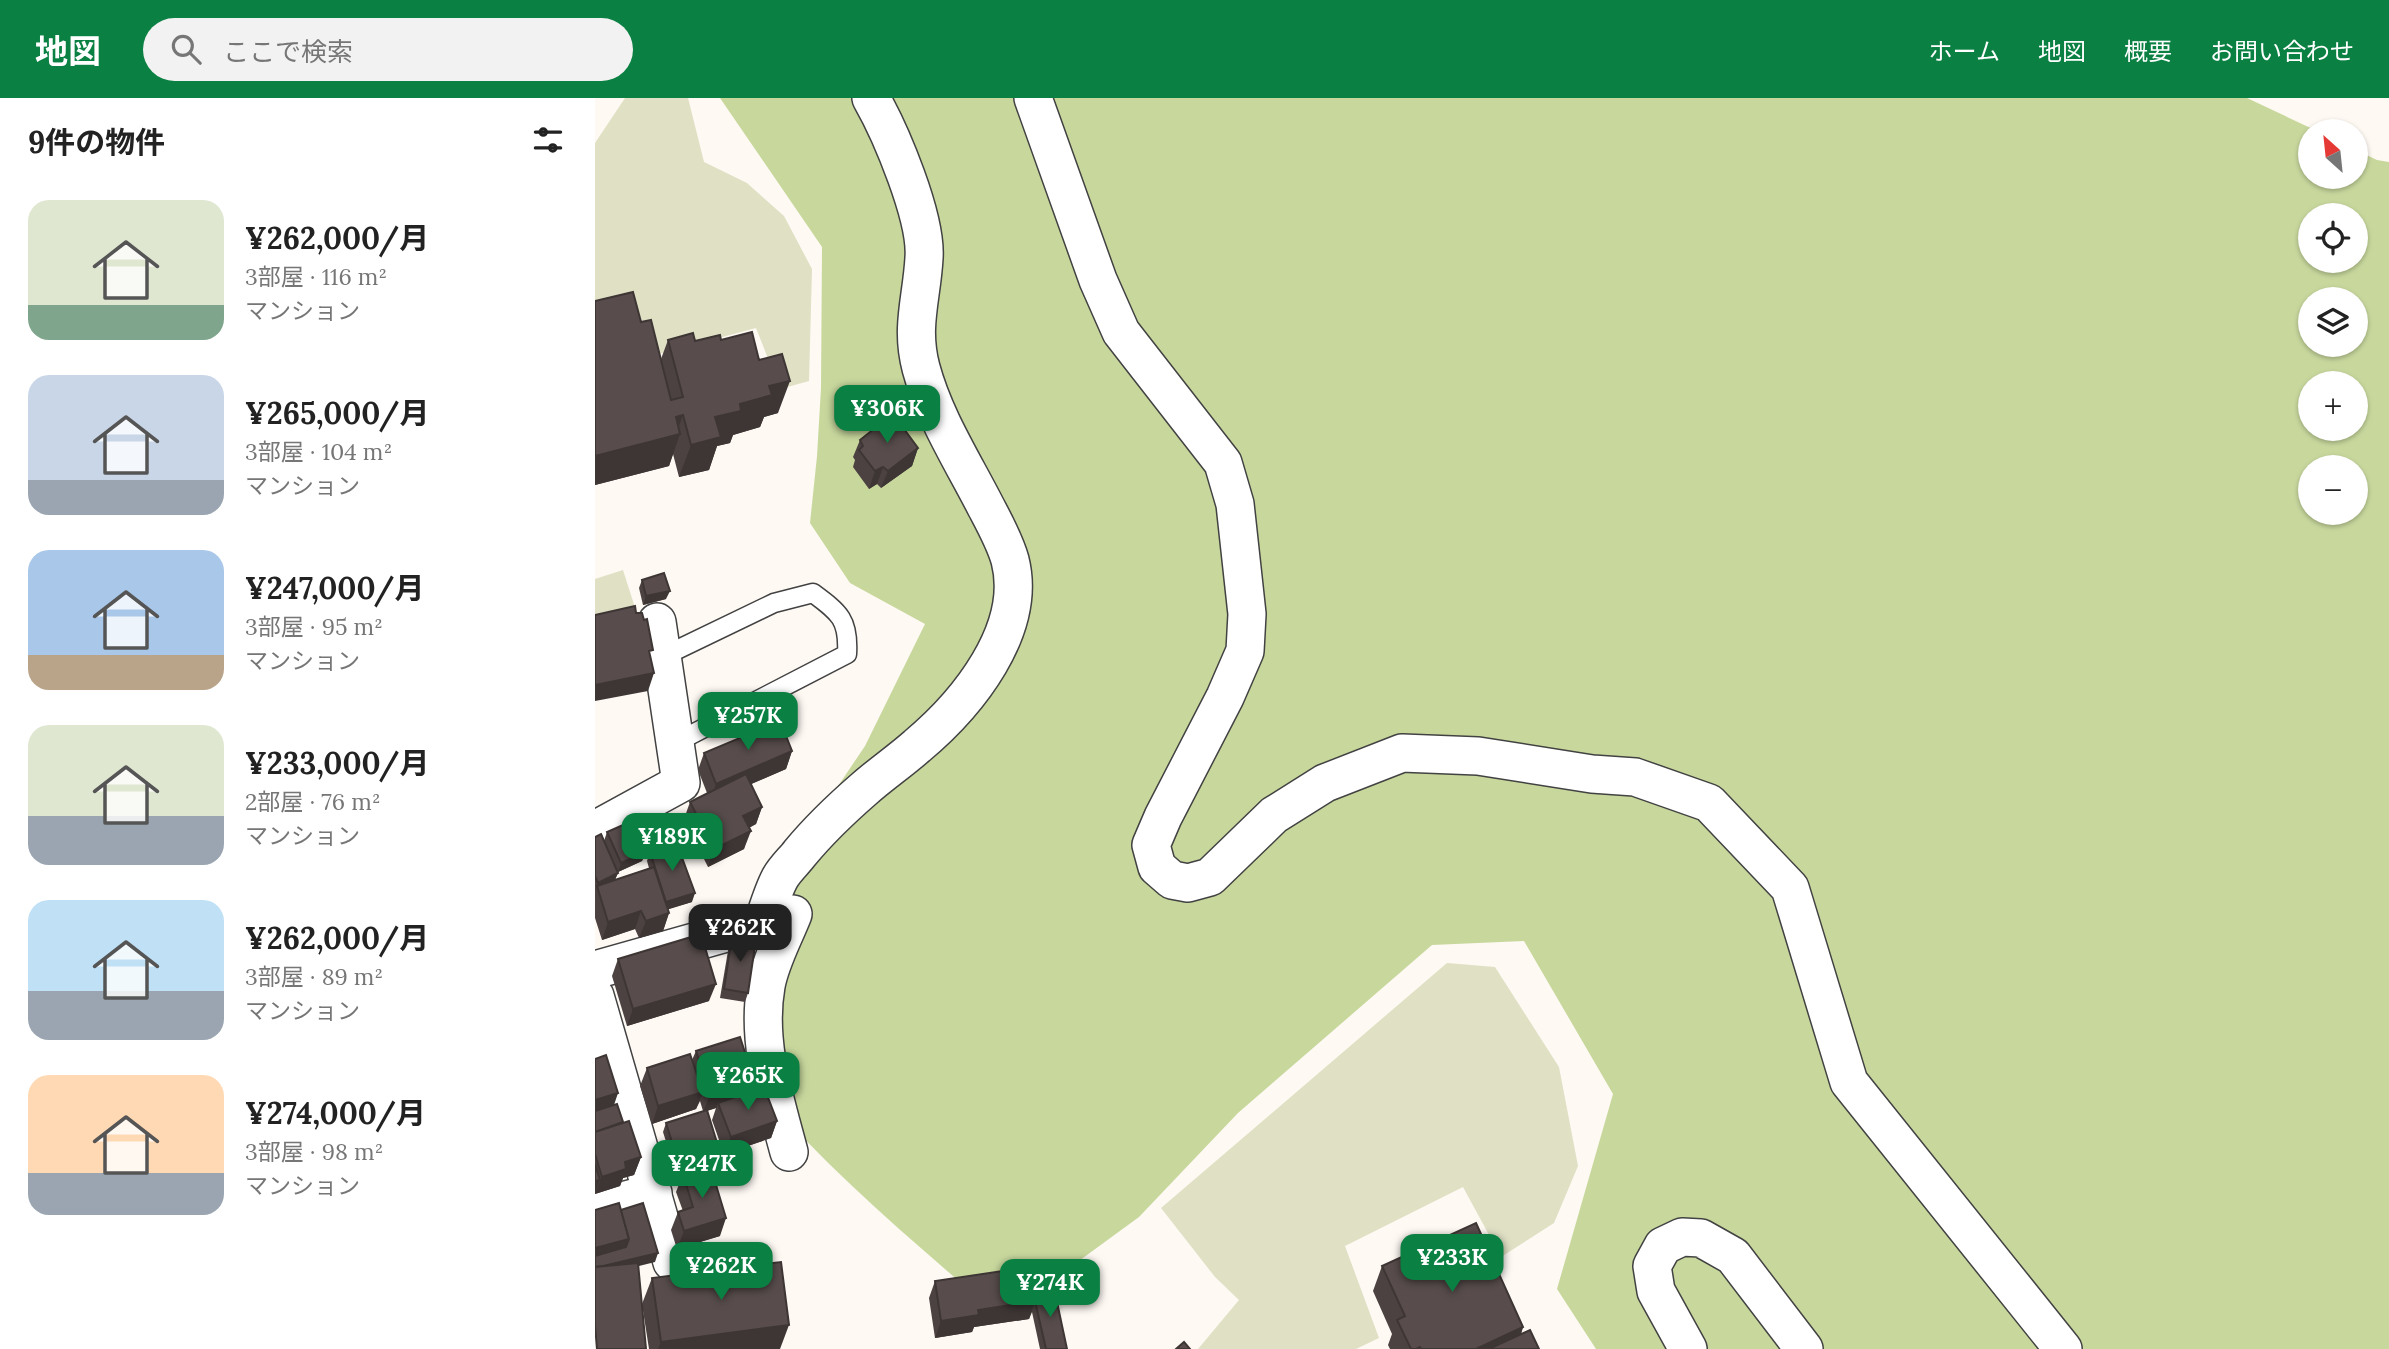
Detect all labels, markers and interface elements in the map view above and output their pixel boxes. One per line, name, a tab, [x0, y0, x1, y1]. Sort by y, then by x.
search box	[143, 18, 633, 81]
text: 地図	[35, 30, 101, 72]
icon: search	[167, 30, 205, 68]
text: ここで検索	[223, 35, 353, 68]
text: ホーム	[1929, 36, 2000, 67]
text: 地図	[2038, 36, 2086, 67]
text: 概要	[2124, 36, 2172, 67]
text: お問い合わせ	[2210, 36, 2354, 67]
north arrow	[2298, 119, 2368, 189]
map controls	[2298, 119, 2368, 525]
icon: filters	[529, 121, 567, 159]
text: 9件の物件	[28, 123, 165, 161]
button: locate	[2298, 203, 2368, 273]
text: ¥262,000/月	[245, 219, 429, 257]
icon: home	[84, 228, 168, 312]
text: 3部屋 · 116 m²	[245, 262, 387, 291]
button: layers	[2298, 287, 2368, 357]
text: マンション	[245, 296, 360, 325]
button: +	[2298, 371, 2368, 441]
pin: ¥306K	[838, 386, 936, 445]
text: ¥306K	[850, 393, 924, 422]
text: ¥265,000/月	[245, 394, 429, 432]
icon: home	[84, 403, 168, 487]
text: 3部屋 · 104 m²	[245, 437, 392, 466]
button: −	[2298, 455, 2368, 525]
text: マンション	[245, 471, 360, 500]
text: ¥247,000/月	[245, 569, 425, 607]
icon: home	[84, 578, 168, 662]
text: 3部屋 · 95 m²	[245, 612, 383, 641]
text: マンション	[245, 646, 360, 675]
pin: ¥257K	[699, 692, 797, 752]
text: ¥257K	[714, 700, 782, 729]
text: ¥233,000/月	[245, 744, 430, 782]
icon: home	[84, 753, 168, 837]
text: 2部屋 · 76 m²	[245, 787, 381, 816]
pin: ¥189K	[623, 814, 721, 873]
text: マンション	[245, 821, 360, 850]
text: ¥189K	[638, 821, 706, 850]
pin: ¥262K	[691, 904, 789, 964]
text: ¥262K	[705, 912, 775, 941]
text: ¥262,000/月	[245, 919, 429, 957]
icon: home	[84, 928, 168, 1012]
text: 3部屋 · 89 m²	[245, 962, 383, 991]
text: マンション	[245, 996, 360, 1025]
pin: ¥265K	[699, 1052, 797, 1112]
text: ¥265K	[713, 1060, 783, 1089]
text: ¥274,000/月	[245, 1094, 426, 1132]
icon: home	[84, 1103, 168, 1187]
text: 3部屋 · 98 m²	[245, 1137, 383, 1166]
pin: ¥247K	[653, 1140, 751, 1200]
text: ¥247K	[668, 1148, 736, 1177]
text: マンション	[245, 1171, 360, 1200]
pin: ¥233K	[1403, 1234, 1501, 1294]
pin: ¥262K	[672, 1242, 770, 1302]
text: ¥233K	[1416, 1242, 1488, 1271]
text: ¥262K	[686, 1250, 756, 1279]
pin: ¥274K	[1001, 1260, 1099, 1319]
text: ¥274K	[1016, 1267, 1084, 1296]

